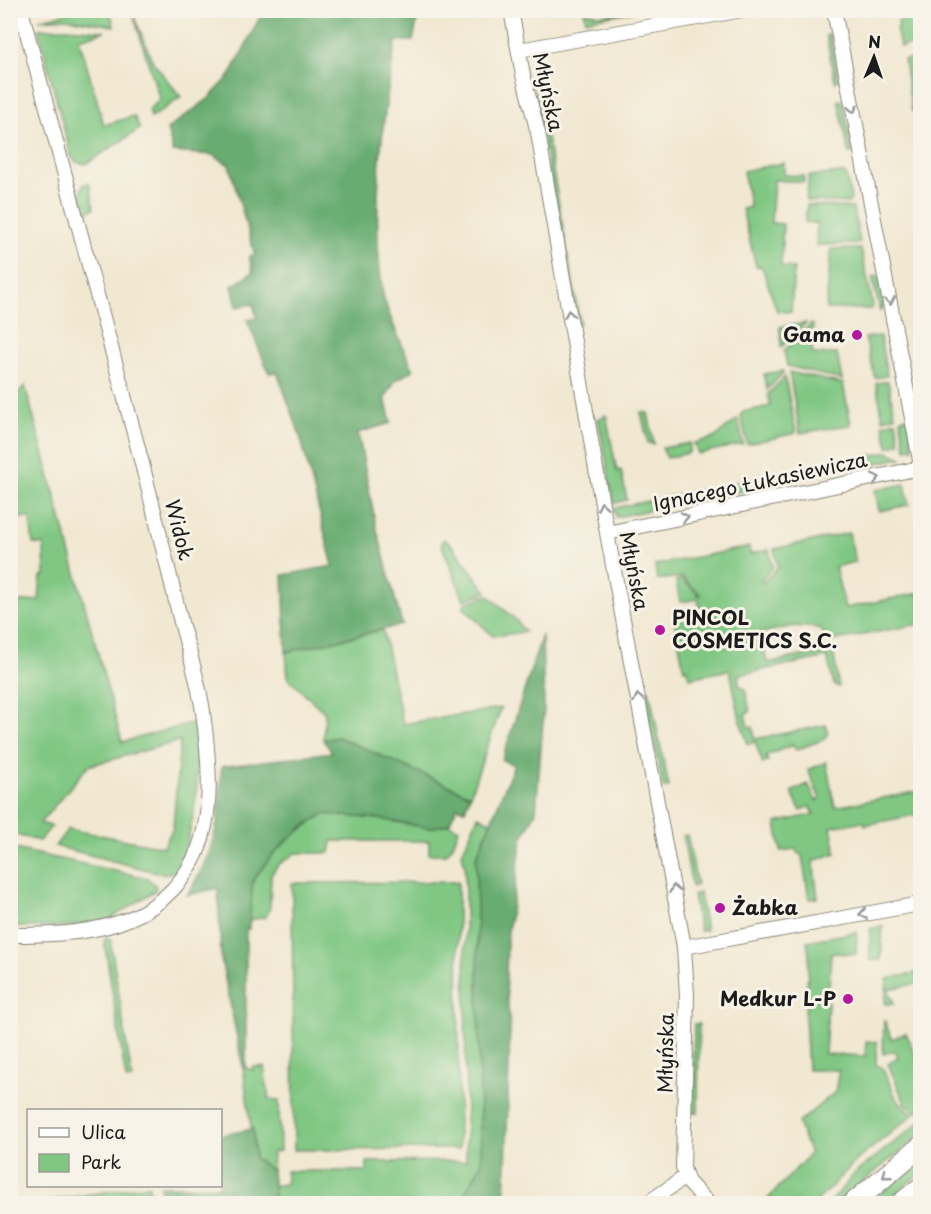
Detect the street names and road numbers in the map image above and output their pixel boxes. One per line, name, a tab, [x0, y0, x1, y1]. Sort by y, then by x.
street label: Młyńska	[526, 49, 572, 135]
street label: Ignacego Łukasiewicza	[650, 444, 870, 518]
street label: Widok	[158, 496, 202, 564]
street label: Młyńska	[613, 529, 657, 614]
street label: Młyńska	[649, 1012, 681, 1093]

